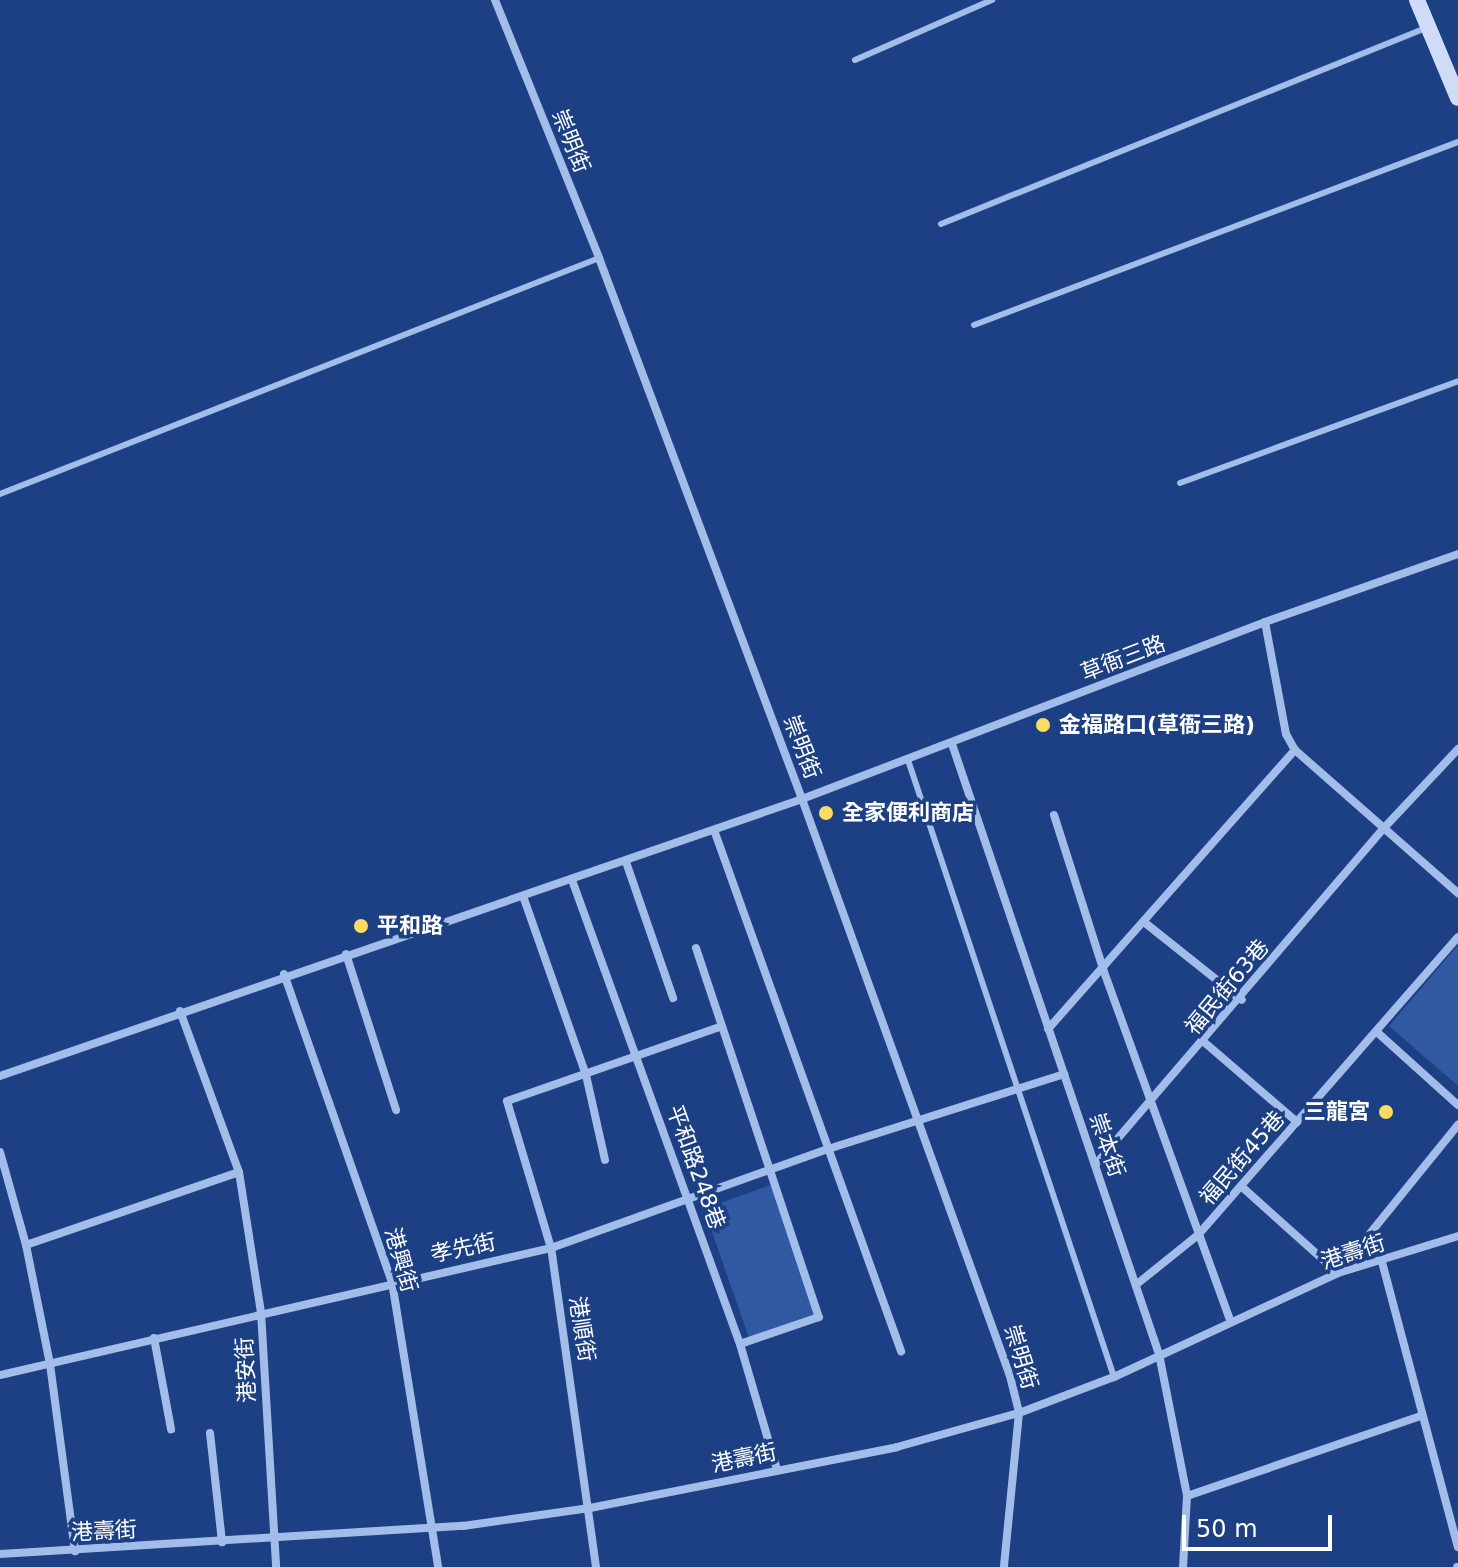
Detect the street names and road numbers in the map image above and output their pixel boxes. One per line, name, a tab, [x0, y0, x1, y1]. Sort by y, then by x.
street label: 崇明街	[546, 105, 596, 177]
street label: 草衙三路	[1077, 630, 1169, 686]
street label: 崇明街	[778, 711, 826, 783]
street label: 福民街63巷	[1180, 934, 1274, 1040]
street label: 平和路248巷	[661, 1101, 731, 1233]
street label: 福民街45巷	[1194, 1106, 1290, 1210]
street label: 崇本街	[1084, 1110, 1130, 1180]
street label: 港興街	[379, 1225, 423, 1295]
street label: 孝先街	[428, 1228, 498, 1268]
street label: 港壽街	[1318, 1229, 1388, 1275]
street label: 港順街	[564, 1294, 600, 1364]
street label: 崇明街	[999, 1322, 1043, 1392]
street label: 港安街	[231, 1336, 261, 1404]
street label: 港壽街	[709, 1438, 779, 1478]
street label: 港壽街	[70, 1516, 138, 1546]

